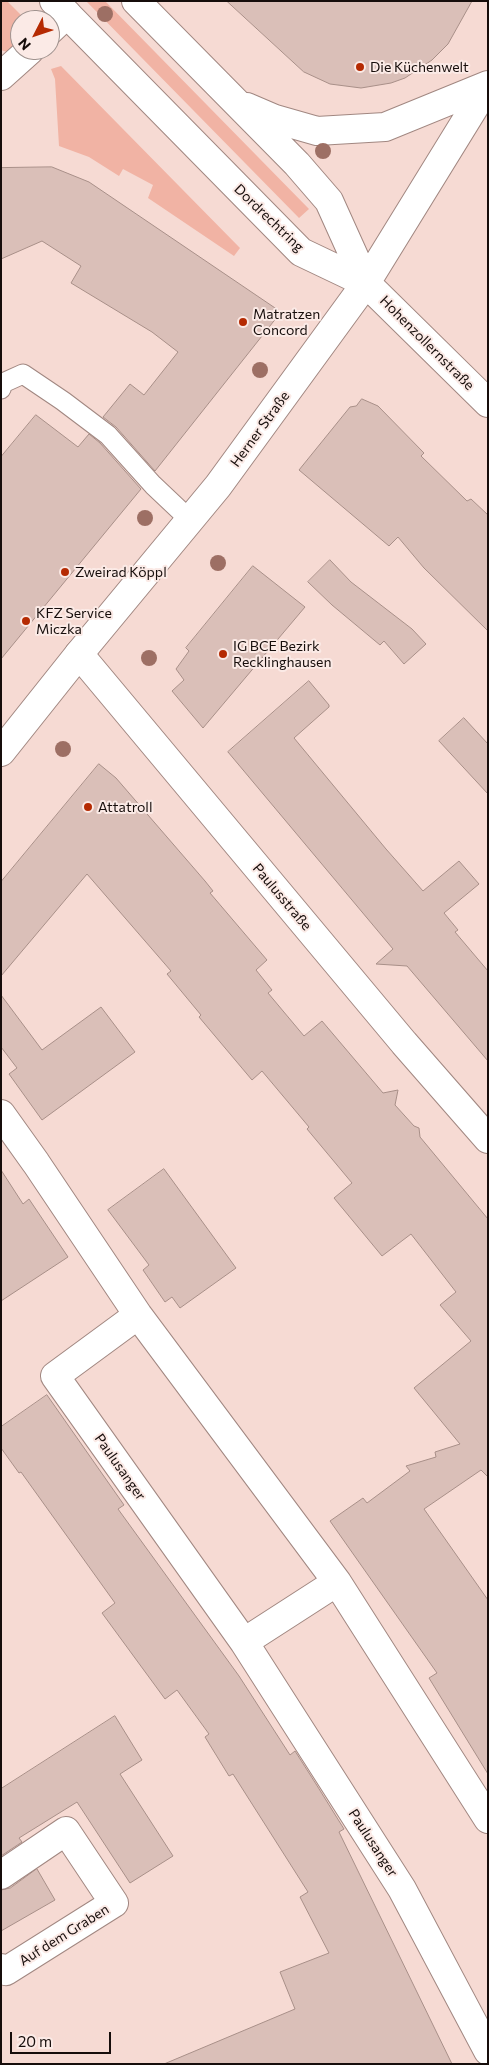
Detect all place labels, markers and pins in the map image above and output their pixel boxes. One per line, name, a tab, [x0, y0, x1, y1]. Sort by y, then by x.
place label: Die Küchenwelt	[370, 59, 469, 75]
marker: Die Küchenwelt	[354, 61, 366, 73]
place label: Matratzen Concord	[253, 306, 320, 338]
marker: Matratzen Concord	[237, 316, 249, 328]
place label: Zweirad Köppl	[75, 564, 167, 580]
marker: Zweirad Köppl	[59, 566, 71, 578]
place label: KFZ Service Miczka	[36, 605, 112, 638]
marker: KFZ Service Miczka	[20, 615, 32, 627]
place label: IG BCE Bezirk Recklinghausen	[233, 638, 332, 670]
marker: IG BCE Bezirk Recklinghausen	[217, 648, 229, 660]
place label: Attatroll	[98, 799, 152, 815]
marker: Attatroll	[82, 801, 94, 813]

